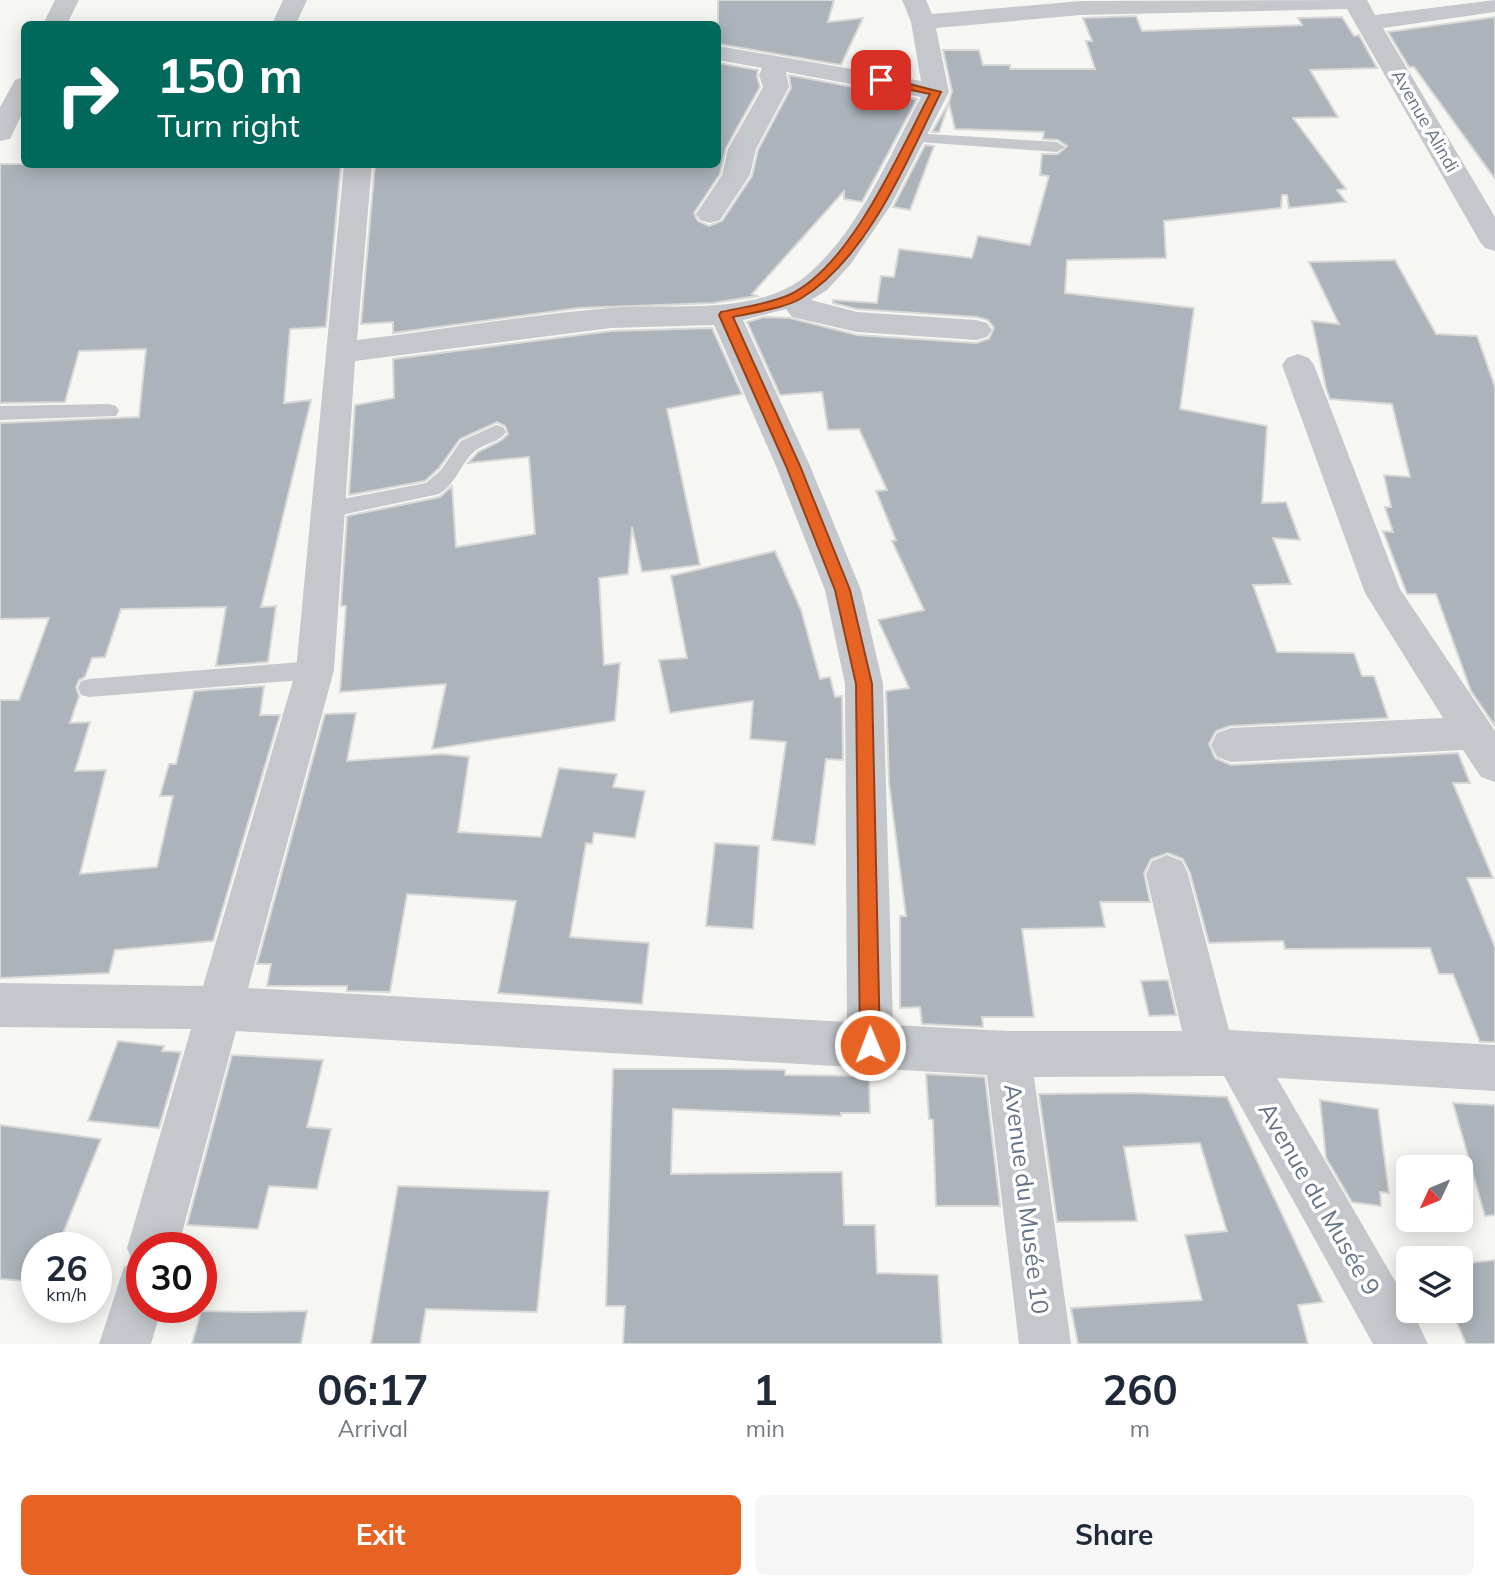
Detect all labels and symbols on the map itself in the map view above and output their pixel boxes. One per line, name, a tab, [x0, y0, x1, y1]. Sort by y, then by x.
pin	[851, 50, 911, 110]
street label: Avenue Alindi	[1387, 65, 1464, 176]
position arrow	[833, 1008, 907, 1082]
street label: Avenue du Musée 10	[998, 1082, 1056, 1316]
street label: Avenue du Musée 9	[1253, 1097, 1387, 1300]
north arrow	[1396, 1155, 1474, 1232]
speed limit sign: 30	[126, 1232, 217, 1323]

